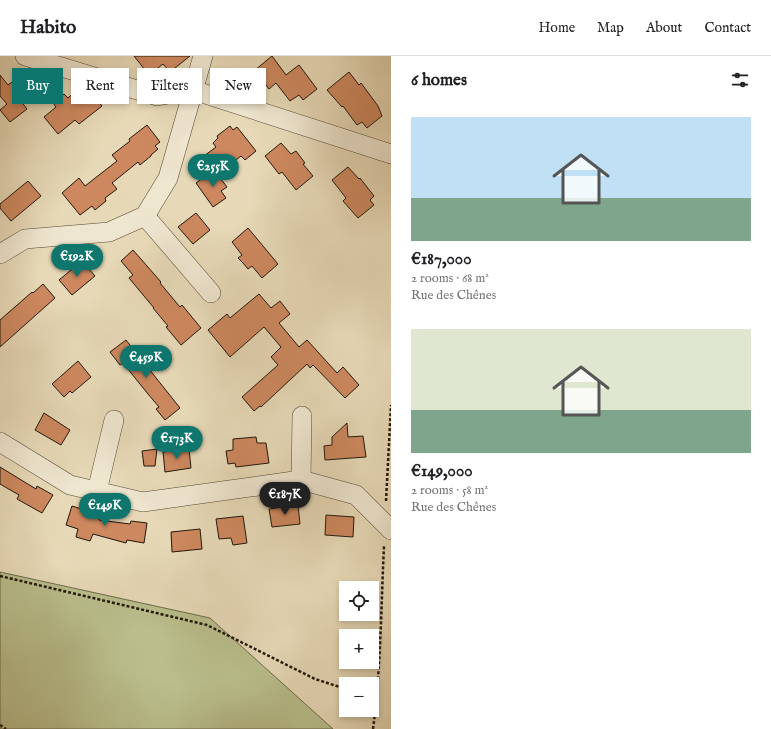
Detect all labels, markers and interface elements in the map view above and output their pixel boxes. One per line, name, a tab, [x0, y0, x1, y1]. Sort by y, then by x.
text: Habito	[20, 16, 76, 40]
text: Home	[539, 19, 575, 37]
text: Map	[597, 19, 624, 37]
text: About	[646, 19, 682, 37]
text: Contact	[704, 19, 751, 37]
chip: Buy	[12, 68, 63, 104]
chip: Rent	[71, 68, 129, 104]
chip: Filters	[137, 68, 202, 104]
chip: New	[210, 68, 266, 104]
icon: filters	[729, 69, 751, 91]
text: 6 homes	[411, 70, 467, 91]
icon: home	[545, 143, 617, 215]
pin: €255K	[185, 154, 241, 188]
text: €255K	[197, 158, 229, 175]
pin: €192K	[49, 244, 105, 278]
text: €192K	[60, 248, 94, 265]
text: €187,000	[411, 249, 472, 270]
text: 2 rooms · 68 m²	[411, 270, 489, 287]
text: Rue des Chênes	[411, 287, 496, 304]
pin: €459K	[118, 345, 174, 379]
text: €459K	[129, 349, 163, 366]
icon: home	[545, 355, 617, 427]
pin: €173K	[149, 426, 205, 460]
text: €173K	[161, 430, 193, 447]
text: €149,000	[411, 461, 473, 482]
pin: €187K	[257, 482, 313, 516]
text: 2 rooms · 58 m²	[411, 482, 488, 499]
text: €187K	[268, 486, 302, 503]
pin: €149K	[77, 493, 133, 527]
text: €149K	[88, 497, 122, 514]
text: Rue des Chênes	[411, 499, 496, 516]
map controls	[339, 581, 379, 717]
button: locate	[339, 581, 379, 621]
button: +	[339, 629, 379, 669]
button: −	[339, 677, 379, 717]

